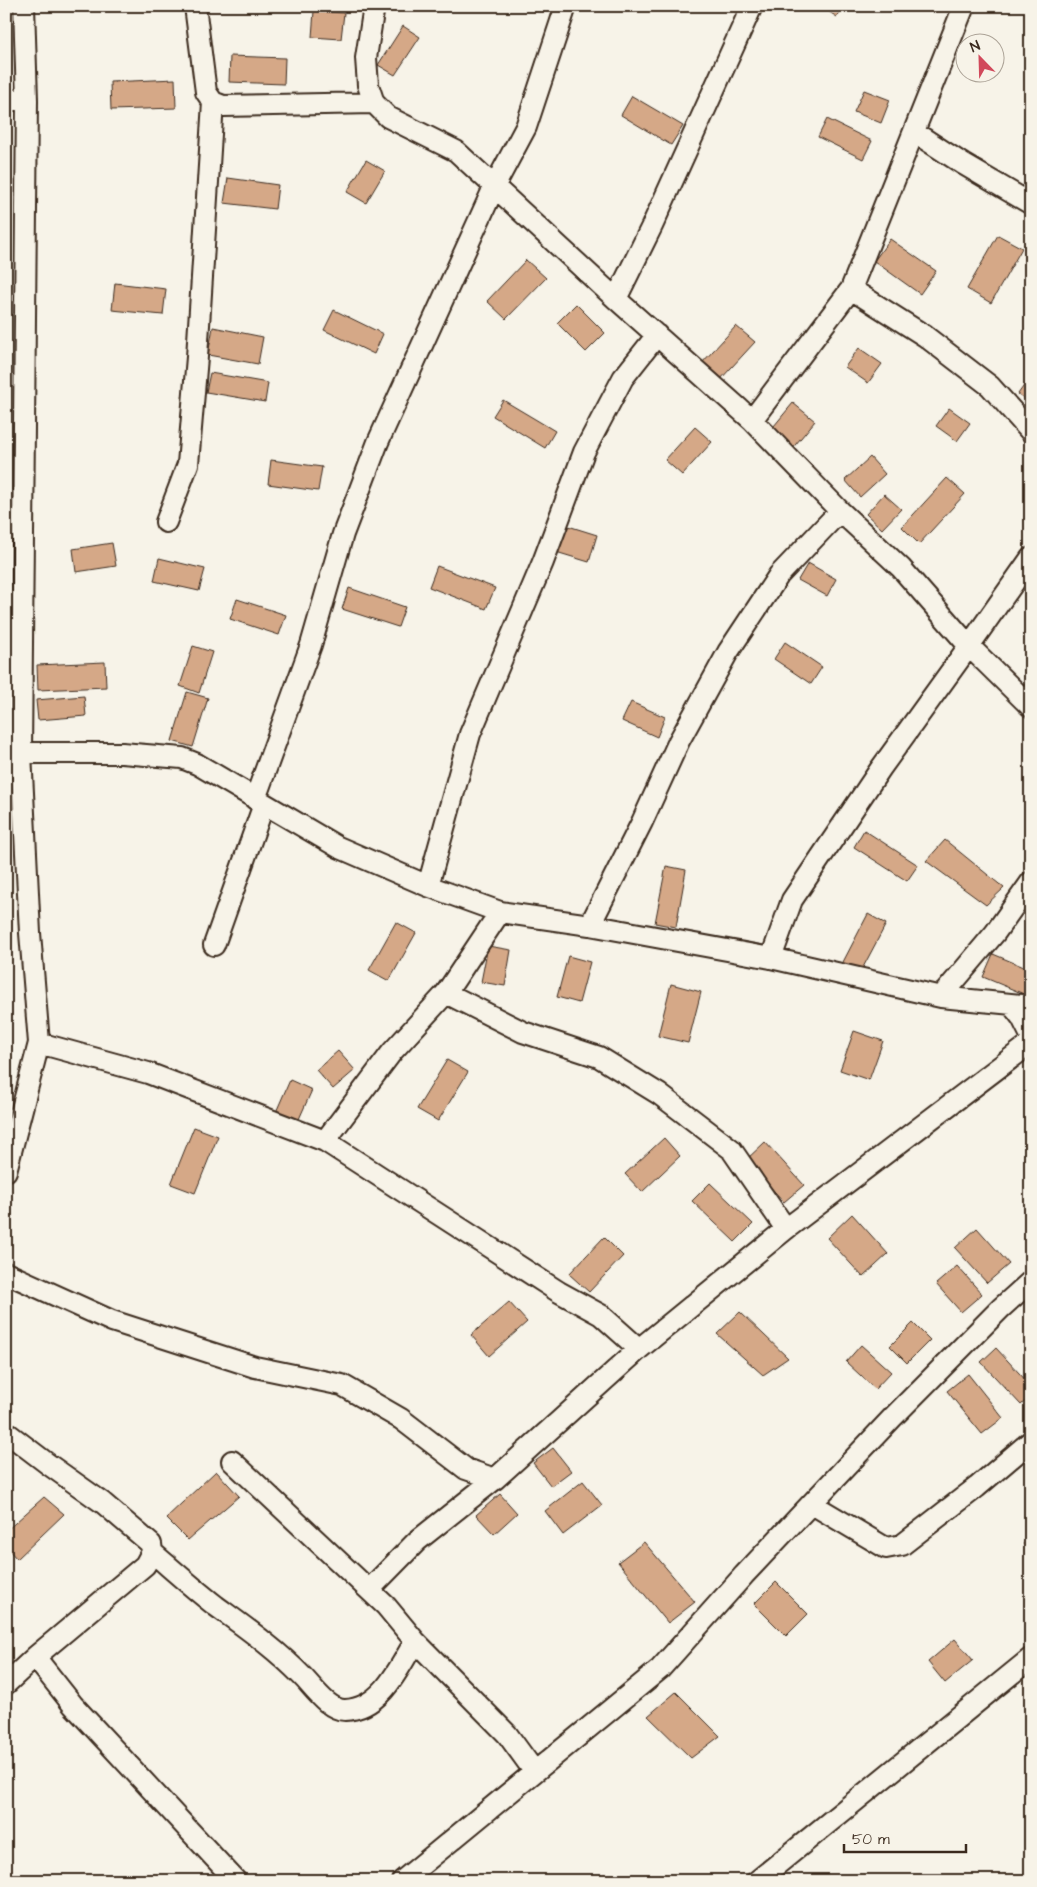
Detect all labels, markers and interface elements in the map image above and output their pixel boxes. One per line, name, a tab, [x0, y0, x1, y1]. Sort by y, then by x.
north arrow	[954, 32, 1004, 82]
text: N	[967, 36, 983, 58]
scale bar	[844, 1822, 967, 1854]
text: 50 m	[852, 1829, 890, 1850]

